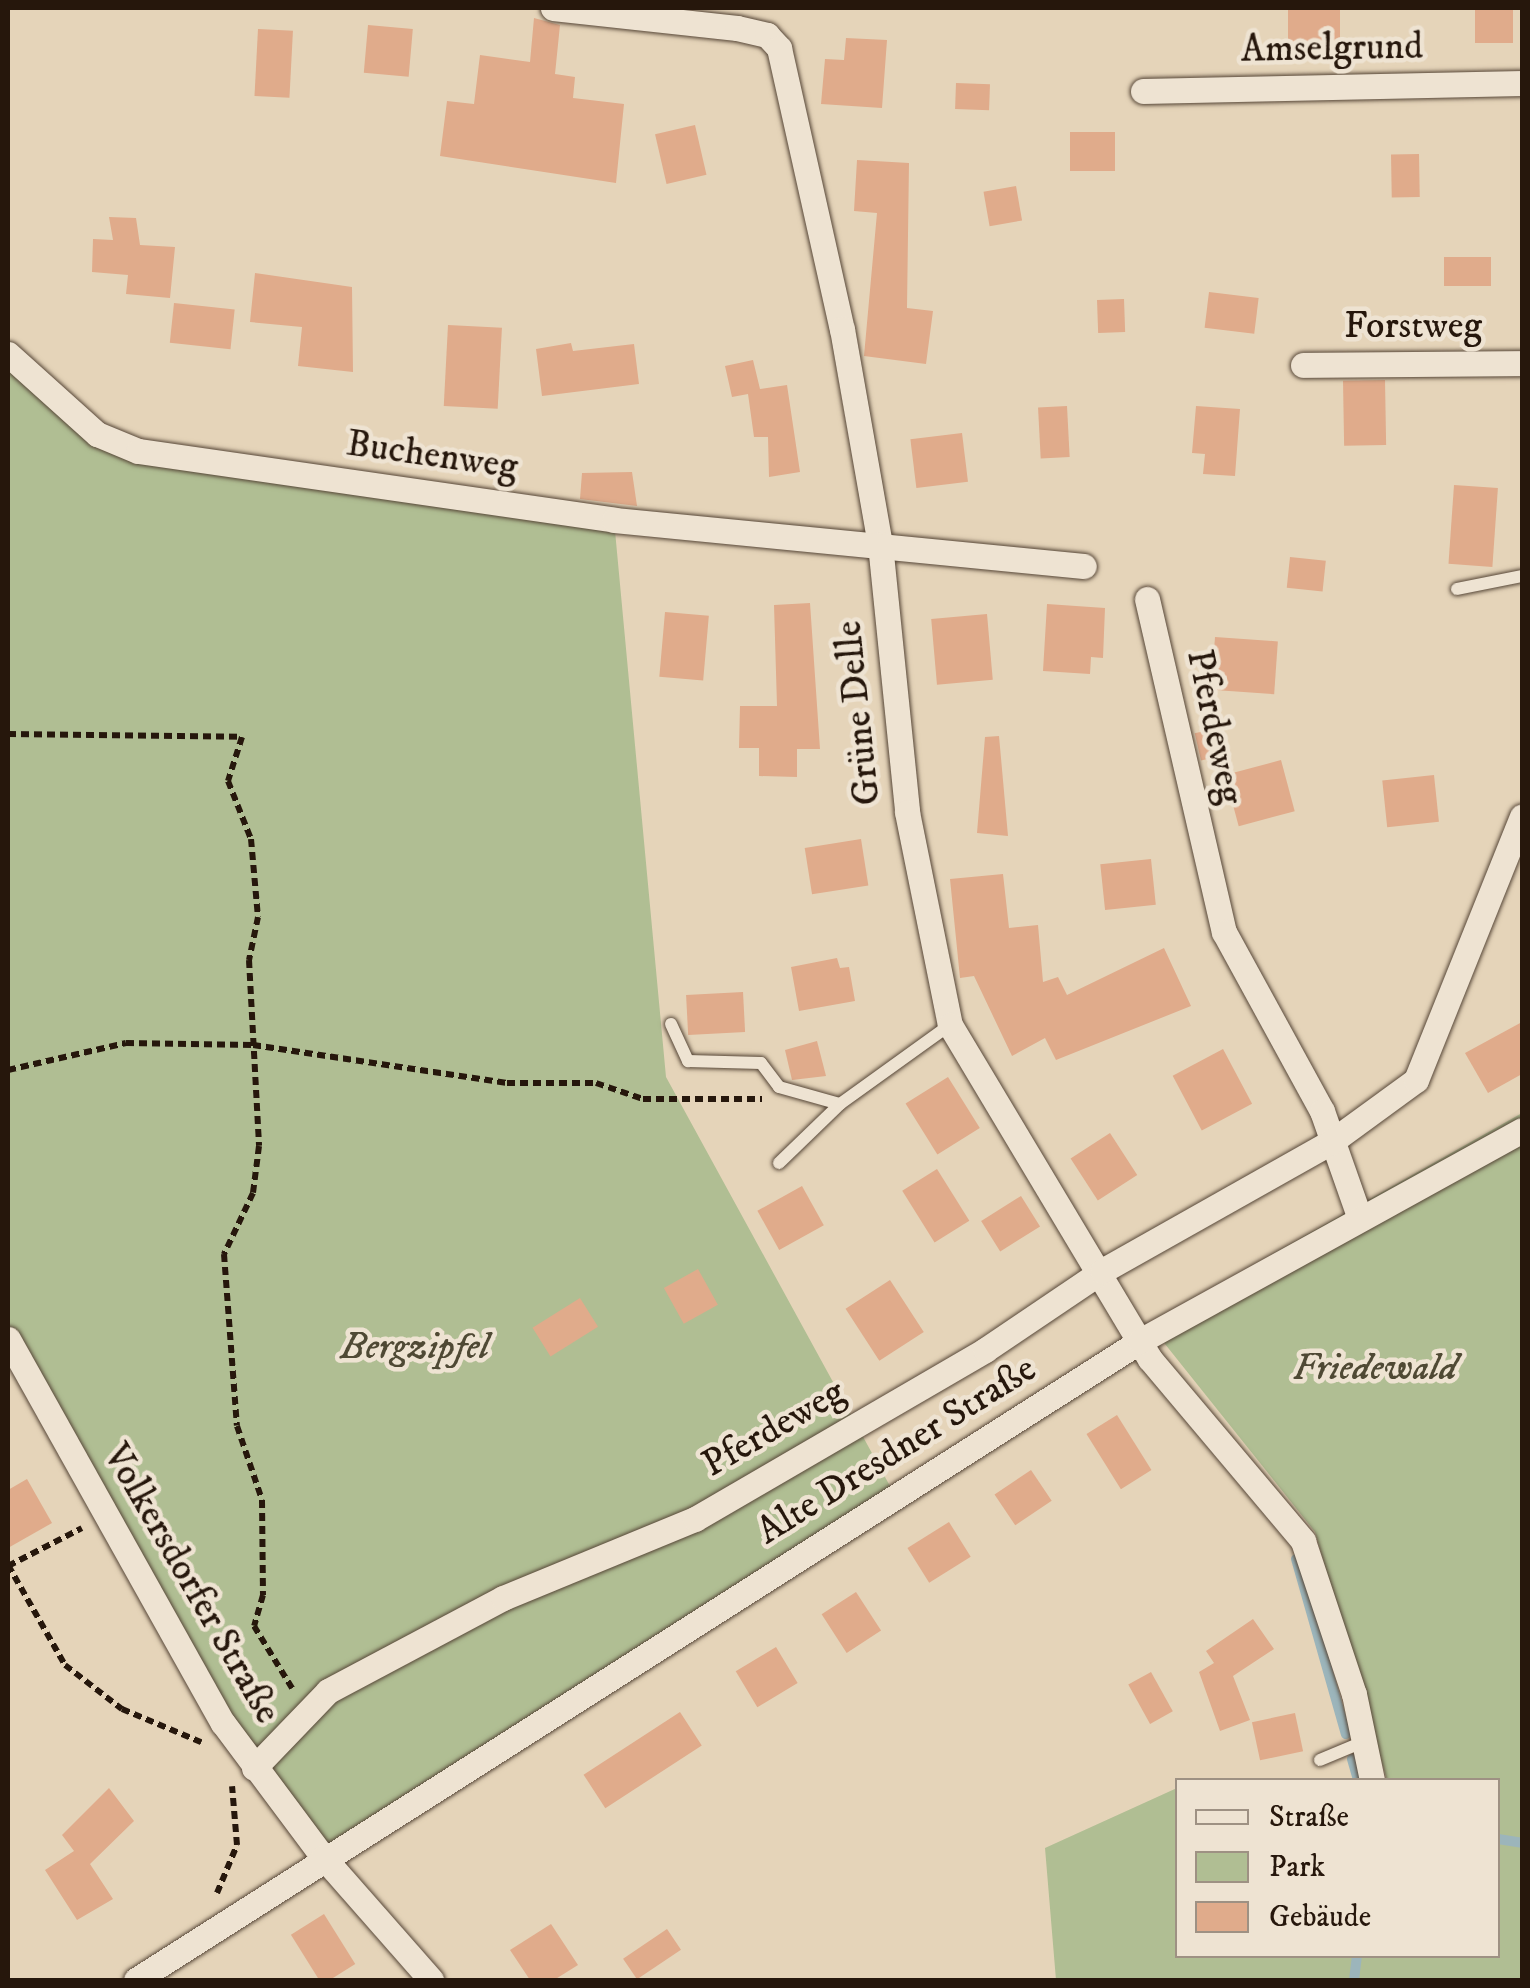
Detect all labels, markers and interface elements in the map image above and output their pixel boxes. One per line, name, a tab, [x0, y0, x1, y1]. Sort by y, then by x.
street label: Amselgrund	[1240, 25, 1424, 73]
street label: Forstweg	[1344, 304, 1482, 350]
street label: Buchenweg	[343, 421, 521, 491]
street label: Grüne Delle	[827, 619, 891, 807]
street label: Pferdeweg	[1175, 646, 1253, 808]
park label: Bergzipfel	[341, 1325, 489, 1371]
park label: Friedewald	[1293, 1346, 1457, 1392]
street label: Alte Dresdner Straße	[749, 1347, 1045, 1555]
street label: Pferdeweg	[695, 1370, 853, 1488]
street label: Volkersdorfer Straße	[92, 1436, 290, 1732]
legend	[1175, 1778, 1500, 1958]
text: Straße	[1269, 1799, 1349, 1836]
text: Park	[1269, 1849, 1325, 1886]
text: Gebäude	[1269, 1899, 1371, 1936]

